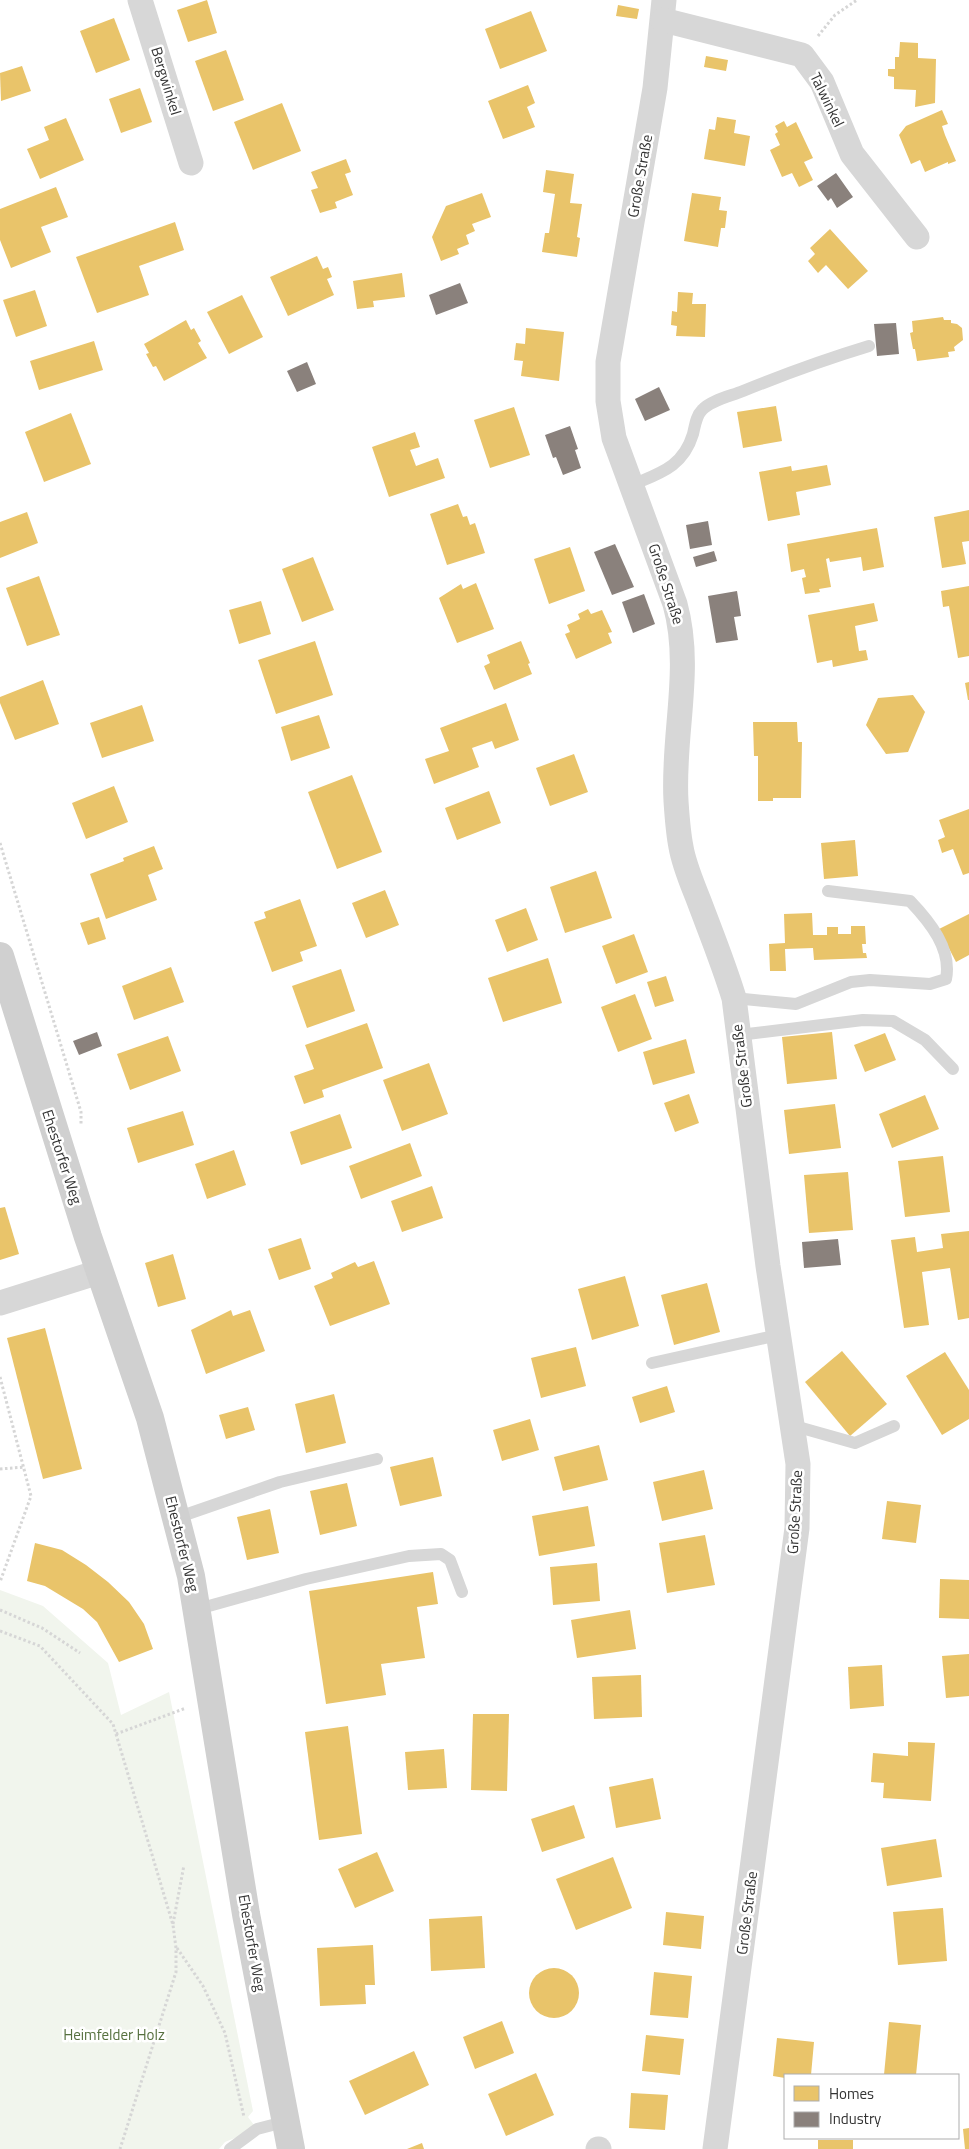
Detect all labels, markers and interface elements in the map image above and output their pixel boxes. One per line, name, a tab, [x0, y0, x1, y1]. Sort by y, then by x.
street label: Bergwinkel	[145, 44, 188, 118]
street label: Talwinkel	[804, 69, 851, 131]
street label: Große Straße	[621, 133, 658, 219]
street label: Große Straße	[643, 540, 690, 627]
street label: Große Straße	[725, 1023, 758, 1109]
street label: Ehestorfer Weg	[36, 1106, 89, 1207]
street label: Große Straße	[781, 1470, 808, 1554]
street label: Ehestorfer Weg	[159, 1493, 206, 1595]
street label: Große Straße	[730, 1870, 763, 1956]
street label: Ehestorfer Weg	[233, 1892, 272, 1994]
park label: Heimfelder Holz	[63, 2023, 165, 2046]
legend	[784, 2074, 959, 2139]
text: Homes	[829, 2082, 874, 2105]
text: Industry	[829, 2107, 881, 2130]

